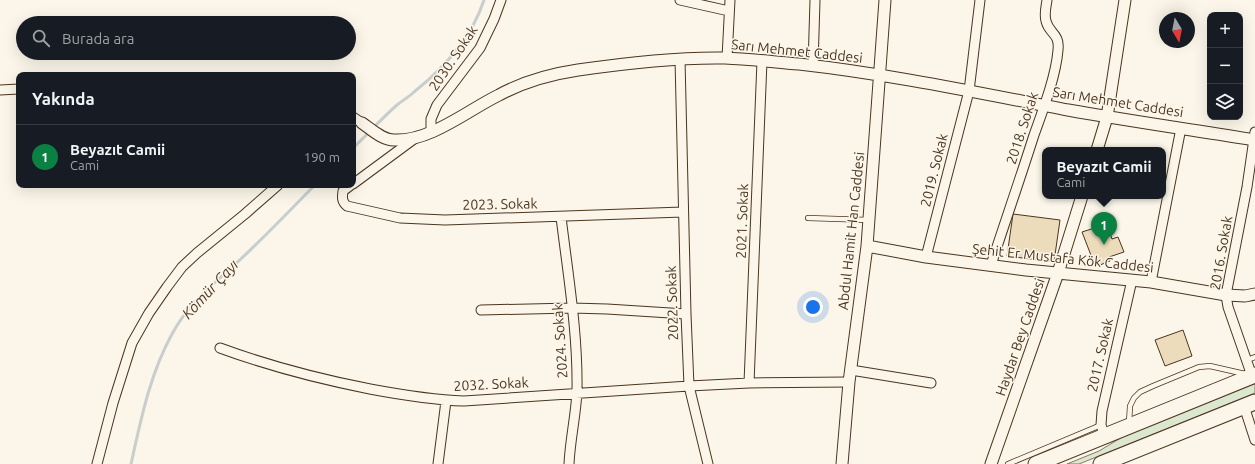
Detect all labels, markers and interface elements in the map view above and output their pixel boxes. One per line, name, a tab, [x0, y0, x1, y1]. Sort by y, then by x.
north arrow	[1159, 12, 1195, 48]
map controls	[1207, 12, 1243, 120]
button: +	[1207, 12, 1243, 48]
search box	[16, 16, 356, 60]
street label: 2030. Sokak	[425, 22, 481, 94]
icon: search	[30, 27, 52, 49]
text: Burada ara	[62, 30, 134, 47]
street label: Sarı Mehmet Caddesi	[730, 36, 864, 66]
button: −	[1207, 48, 1243, 84]
street label: Sarı Mehmet Caddesi	[1051, 84, 1185, 120]
button: layers	[1207, 84, 1243, 120]
text: Yakında	[32, 89, 95, 108]
street label: 2018. Sokak	[1003, 90, 1041, 166]
street label: 2019. Sokak	[917, 132, 951, 208]
text: Beyazıt Camii	[70, 141, 165, 158]
popup	[1042, 147, 1166, 199]
text: 1	[41, 150, 49, 164]
text: 190 m	[304, 150, 340, 164]
street label: Abdul Hamit Han Caddesi	[835, 151, 867, 311]
text: Cami	[70, 158, 99, 172]
text: Beyazıt Camii	[1056, 158, 1152, 175]
text: Cami	[1056, 175, 1085, 189]
street label: 2021. Sokak	[733, 183, 751, 259]
street label: 2023. Sokak	[462, 195, 538, 213]
pin: 1	[1091, 212, 1117, 245]
street label: 2016. Sokak	[1207, 215, 1235, 291]
street label: Şehit Er Mustafa Kök Caddesi	[971, 241, 1155, 275]
water label: Kömür Çayı	[178, 256, 242, 322]
street label: 2022. Sokak	[663, 265, 681, 341]
street label: Haydar Bey Caddesi	[992, 276, 1048, 398]
your location	[803, 297, 823, 317]
street label: 2024. Sokak	[549, 303, 571, 379]
street label: 2017. Sokak	[1084, 317, 1116, 393]
street label: 2032. Sokak	[453, 374, 529, 394]

